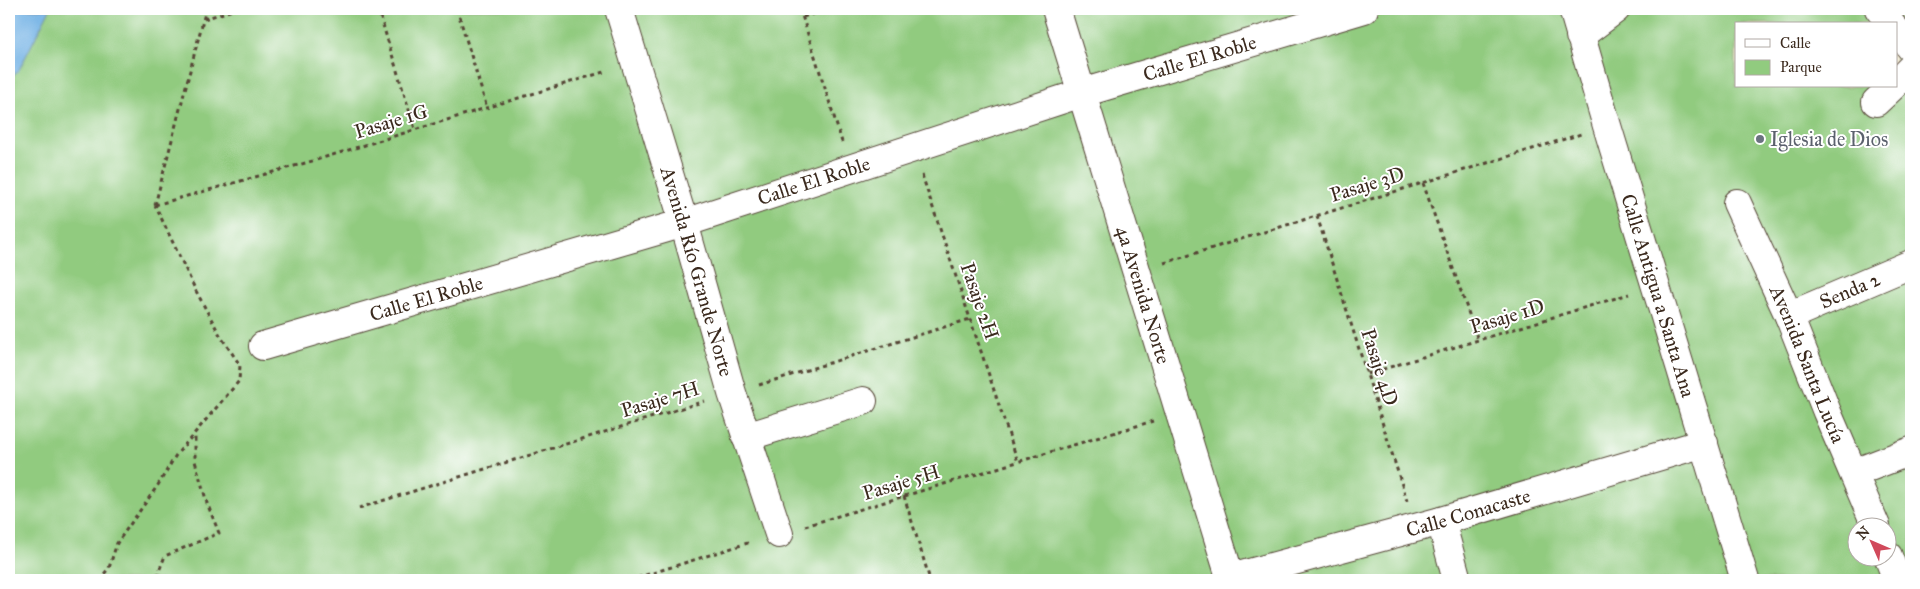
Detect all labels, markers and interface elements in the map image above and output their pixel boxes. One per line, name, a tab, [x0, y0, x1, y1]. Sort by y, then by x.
legend	[1735, 22, 1898, 88]
street label: Calle El Roble	[1140, 30, 1259, 86]
text: Calle	[1780, 34, 1811, 52]
text: Parque	[1780, 58, 1822, 77]
street label: Pasaje 1G	[351, 99, 431, 143]
place label: Iglesia de Dios	[1770, 127, 1888, 152]
marker: Iglesia de Dios	[1754, 133, 1766, 145]
street label: Calle El Roble	[754, 151, 873, 210]
street label: Pasaje 3D	[1327, 161, 1407, 207]
street label: Avenida Río Grande Norte	[655, 163, 739, 379]
street label: Calle Antigua a Santa Ana	[1616, 191, 1701, 401]
street label: 4a Avenida Norte	[1111, 223, 1176, 367]
street label: Pasaje 2H	[956, 259, 1004, 343]
street label: Senda 2	[1816, 267, 1884, 314]
street label: Calle El Roble	[367, 270, 486, 326]
street label: Avenida Santa Lucía	[1764, 281, 1851, 447]
street label: Pasaje 1D	[1467, 293, 1547, 339]
street label: Pasaje 4D	[1356, 325, 1404, 409]
street label: Pasaje 7H	[618, 376, 702, 422]
street label: Pasaje 5H	[860, 459, 942, 505]
street label: Calle Conacaste	[1403, 483, 1533, 542]
north arrow	[1848, 516, 1898, 566]
text: N	[1853, 523, 1873, 543]

